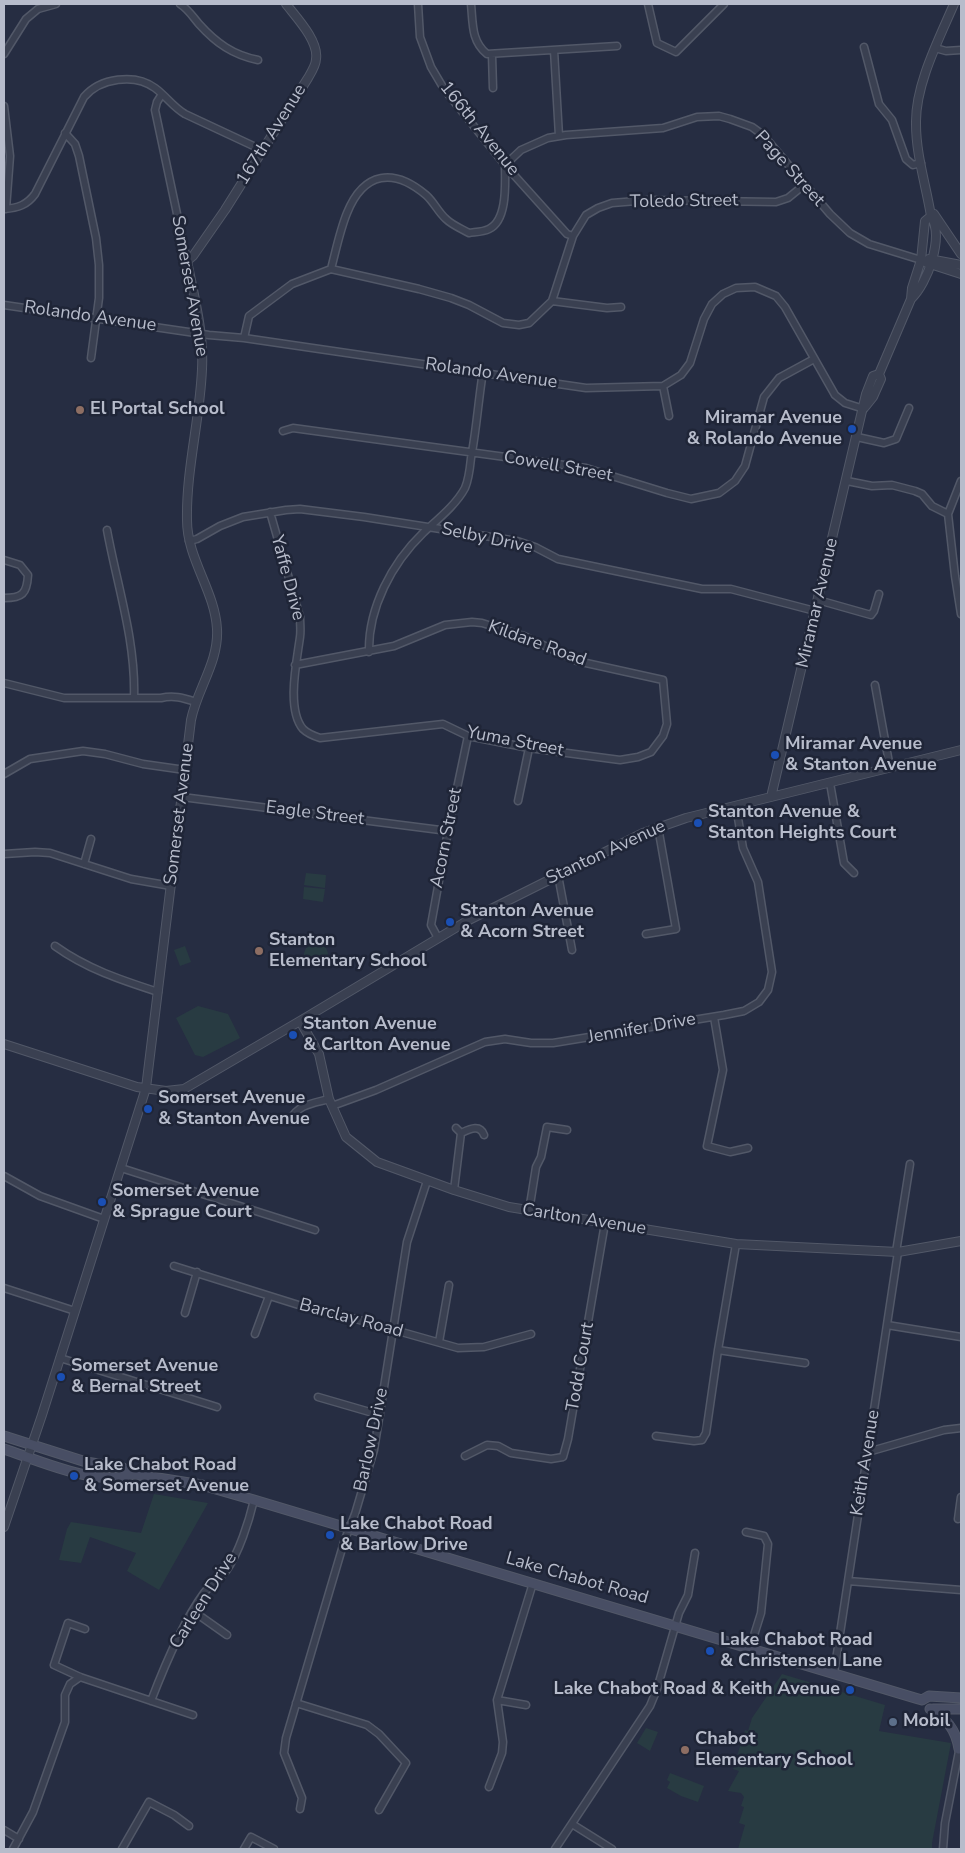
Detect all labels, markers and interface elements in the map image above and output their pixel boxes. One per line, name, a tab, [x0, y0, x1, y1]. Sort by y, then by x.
street label: 166th Avenue	[434, 78, 524, 180]
street label: 167th Avenue	[232, 81, 312, 189]
street label: Page Street	[749, 127, 829, 211]
street label: Toledo Street	[630, 190, 738, 214]
street label: Somerset Avenue	[166, 214, 212, 358]
street label: Rolando Avenue	[22, 297, 158, 337]
street label: Rolando Avenue	[423, 354, 559, 394]
place label: El Portal School	[90, 399, 225, 421]
marker: El Portal School	[74, 404, 86, 416]
place label: Miramar Avenue & Rolando Avenue	[687, 408, 842, 450]
marker: Miramar Avenue & Rolando Avenue	[846, 423, 858, 435]
street label: Cowell Street	[502, 447, 614, 487]
street label: Selby Drive	[439, 519, 535, 559]
street label: Yaffe Drive	[265, 533, 309, 623]
street label: Miramar Avenue	[793, 536, 843, 670]
street label: Kildare Road	[485, 616, 589, 672]
street label: Yuma Street	[465, 722, 565, 762]
place label: Miramar Avenue & Stanton Avenue	[785, 734, 937, 776]
street label: Somerset Avenue	[161, 742, 199, 886]
marker: Miramar Avenue & Stanton Avenue	[769, 749, 781, 761]
street label: Acorn Street	[427, 786, 467, 890]
street label: Eagle Street	[265, 797, 365, 831]
place label: Stanton Avenue & Stanton Heights Court	[708, 802, 896, 844]
street label: Stanton Avenue	[543, 816, 669, 890]
marker: Stanton Avenue & Stanton Heights Court	[692, 817, 704, 829]
place label: Stanton Avenue & Acorn Street	[460, 901, 594, 944]
marker: Stanton Avenue & Acorn Street	[444, 916, 456, 928]
place label: Stanton Elementary School	[269, 930, 427, 972]
marker: Stanton Elementary School	[253, 945, 265, 957]
street label: Jennifer Drive	[586, 1009, 698, 1049]
place label: Stanton Avenue & Carlton Avenue	[303, 1014, 450, 1056]
marker: Stanton Avenue & Carlton Avenue	[287, 1029, 299, 1041]
place label: Somerset Avenue & Stanton Avenue	[158, 1088, 310, 1130]
marker: Somerset Avenue & Stanton Avenue	[142, 1103, 154, 1115]
place label: Somerset Avenue & Sprague Court	[112, 1181, 259, 1224]
marker: Somerset Avenue & Sprague Court	[96, 1196, 108, 1208]
street label: Carlton Avenue	[520, 1200, 648, 1240]
street label: Barclay Road	[297, 1295, 405, 1343]
street label: Todd Court	[563, 1321, 599, 1413]
place label: Somerset Avenue & Bernal Street	[71, 1356, 218, 1398]
marker: Somerset Avenue & Bernal Street	[55, 1371, 67, 1383]
street label: Barlow Drive	[350, 1386, 394, 1494]
street label: Keith Avenue	[847, 1408, 885, 1518]
place label: Lake Chabot Road & Somerset Avenue	[84, 1455, 249, 1498]
marker: Lake Chabot Road & Somerset Avenue	[68, 1470, 80, 1482]
place label: Lake Chabot Road & Barlow Drive	[340, 1514, 493, 1556]
marker: Lake Chabot Road & Barlow Drive	[324, 1529, 336, 1541]
street label: Lake Chabot Road	[503, 1548, 651, 1610]
street label: Carleen Drive	[166, 1549, 242, 1653]
place label: Lake Chabot Road & Christensen Lane	[720, 1630, 882, 1672]
marker: Lake Chabot Road & Christensen Lane	[704, 1645, 716, 1657]
place label: Lake Chabot Road & Keith Avenue	[554, 1679, 840, 1701]
marker: Lake Chabot Road & Keith Avenue	[844, 1684, 856, 1696]
place label: Mobil	[903, 1711, 950, 1733]
marker: Mobil	[887, 1716, 899, 1728]
place label: Chabot Elementary School	[695, 1729, 853, 1772]
marker: Chabot Elementary School	[679, 1744, 691, 1756]

